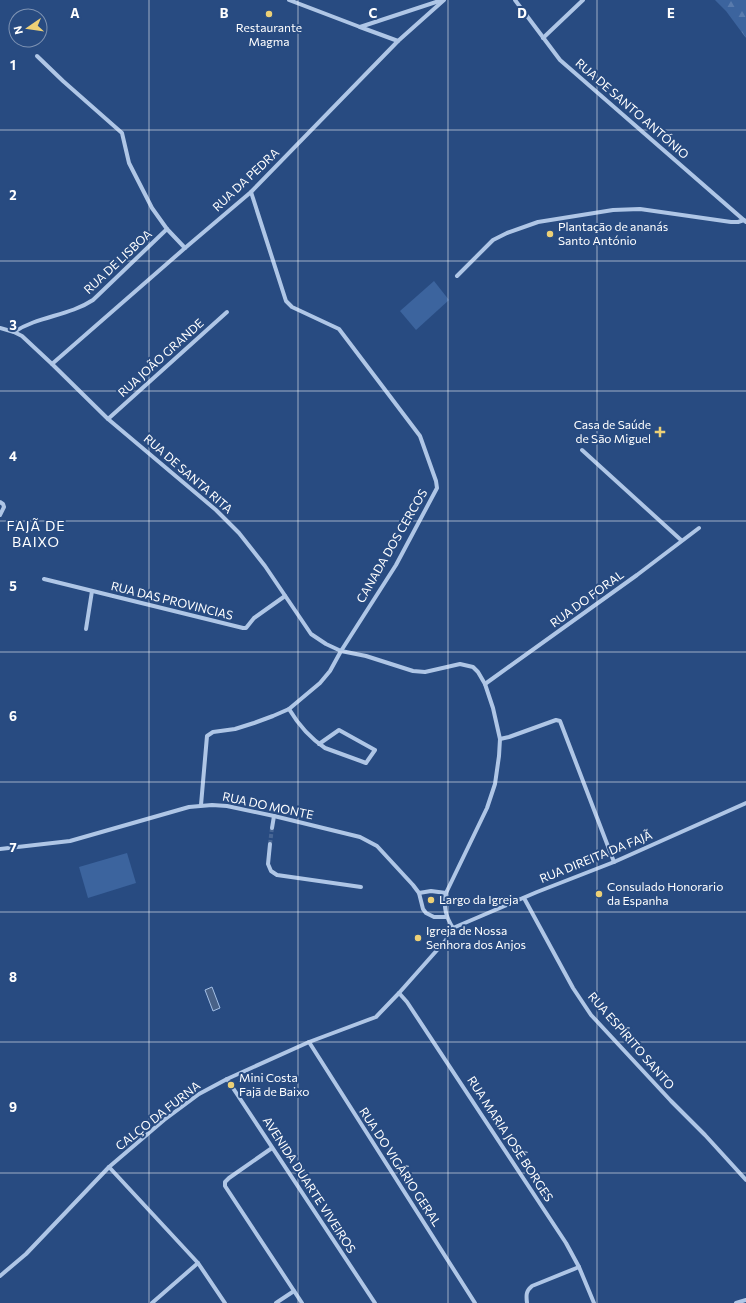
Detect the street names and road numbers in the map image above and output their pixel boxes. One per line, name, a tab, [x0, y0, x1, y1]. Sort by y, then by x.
street label: RUA DE SANTO ANTÓNIO	[573, 55, 692, 161]
street label: RUA DA PEDRA	[209, 145, 281, 214]
street label: RUA DE LISBOA	[80, 226, 154, 296]
street label: RUA JOÃO GRANDE	[115, 315, 207, 400]
street label: RUA DE SANTA RITA	[141, 431, 236, 516]
street label: CANADA DOS CERCOS	[353, 486, 429, 605]
street label: RUA DO FORAL	[547, 567, 626, 630]
street label: RUA DAS PROVINCIAS	[110, 578, 235, 622]
street label: RUA DO MONTE	[221, 789, 315, 822]
street label: RUA DIREITA DA FAJÃ	[537, 827, 654, 886]
street label: RUA ESPÍRITO SANTO	[586, 989, 678, 1092]
street label: RUA MARIA JOSÉ BORGES	[464, 1073, 557, 1204]
street label: CALÇO DA FURNA	[112, 1078, 202, 1153]
street label: RUA DO VIGÁRIO GERAL	[357, 1104, 445, 1229]
street label: AVENIDA DUARTE VIVEIROS	[260, 1114, 359, 1255]

